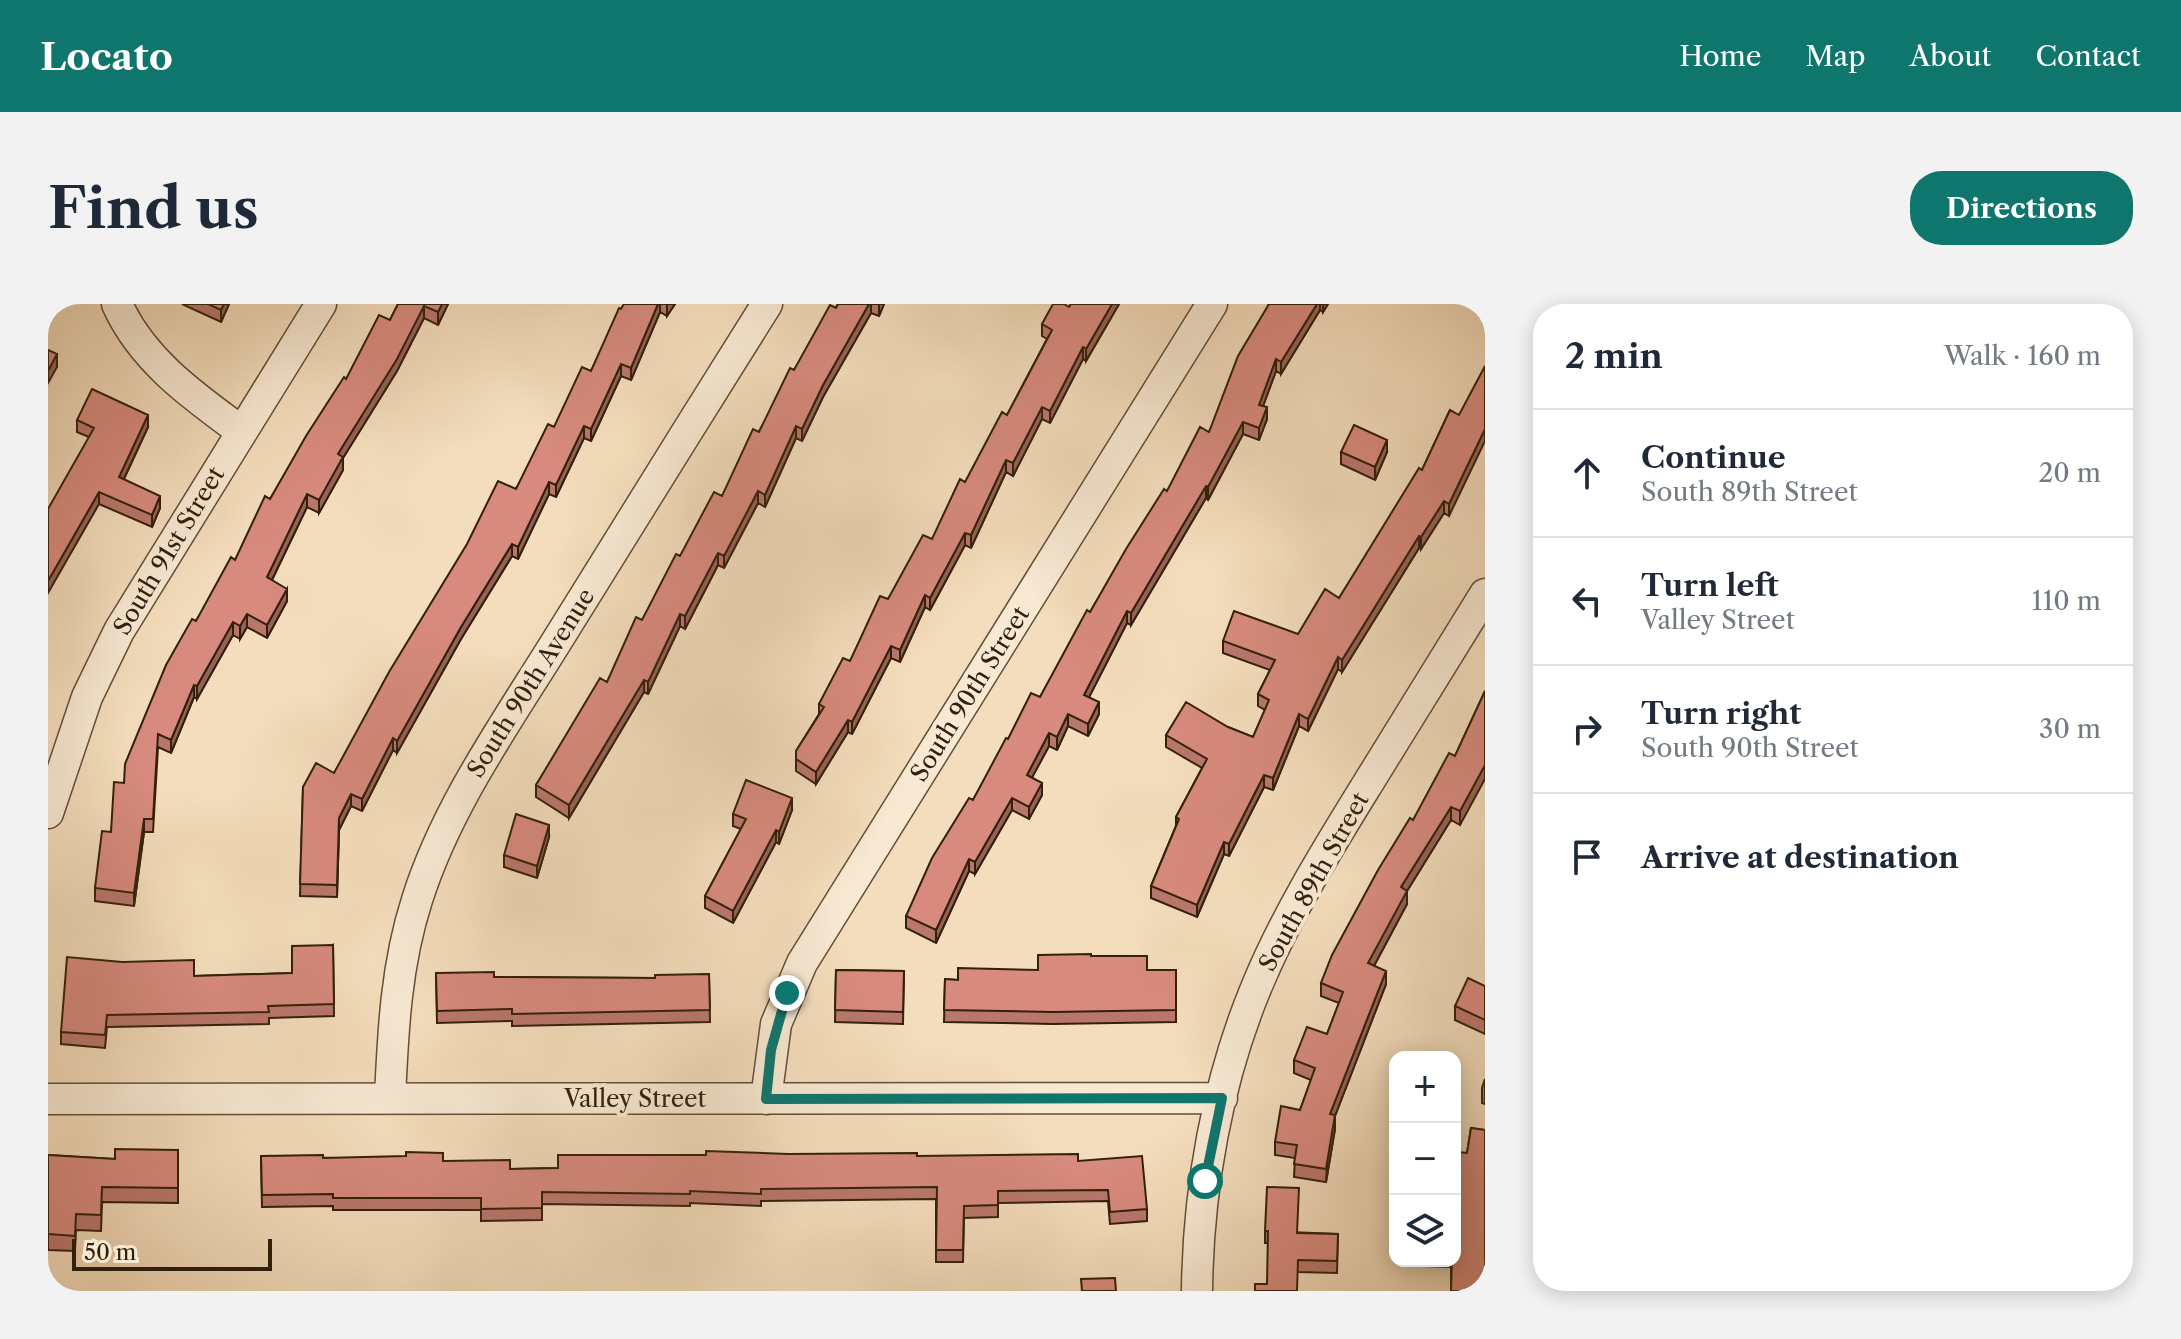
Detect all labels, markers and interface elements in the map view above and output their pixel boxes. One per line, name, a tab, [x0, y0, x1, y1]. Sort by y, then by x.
text: Locato	[40, 33, 173, 80]
text: Home	[1679, 39, 1761, 73]
text: Map	[1805, 39, 1865, 73]
text: About	[1909, 39, 1991, 73]
text: Contact	[2035, 39, 2141, 73]
button: Directions	[1910, 171, 2133, 245]
text: Find us	[48, 174, 259, 243]
text: 2 min	[1565, 335, 1663, 377]
text: Walk · 160 m	[1944, 340, 2101, 372]
text: Continue	[1641, 439, 1786, 476]
icon: ahead	[1565, 451, 1609, 495]
text: 20 m	[2038, 457, 2101, 489]
street label: South 91st Street	[107, 461, 230, 640]
text: South 89th Street	[1641, 476, 1858, 508]
text: Turn left	[1641, 567, 1778, 604]
icon: left	[1565, 579, 1609, 623]
street label: South 90th Avenue	[461, 583, 600, 783]
text: 110 m	[2032, 585, 2101, 617]
street label: South 90th Street	[904, 600, 1035, 787]
text: Valley Street	[1641, 604, 1795, 636]
text: Turn right	[1641, 695, 1801, 732]
icon: right	[1565, 707, 1609, 751]
text: 30 m	[2039, 713, 2101, 745]
text: South 90th Street	[1641, 732, 1859, 764]
street label: South 89th Street	[1252, 787, 1375, 976]
icon: arrive	[1565, 835, 1609, 879]
text: Arrive at destination	[1641, 839, 1959, 876]
route end	[769, 975, 805, 1011]
map controls	[1389, 1051, 1461, 1267]
button: +	[1389, 1051, 1461, 1123]
street label: Valley Street	[563, 1084, 707, 1113]
button: −	[1389, 1123, 1461, 1195]
route start	[1187, 1163, 1223, 1199]
button: layers	[1389, 1195, 1461, 1267]
scale bar	[72, 1235, 272, 1271]
text: 50 m	[84, 1239, 136, 1266]

